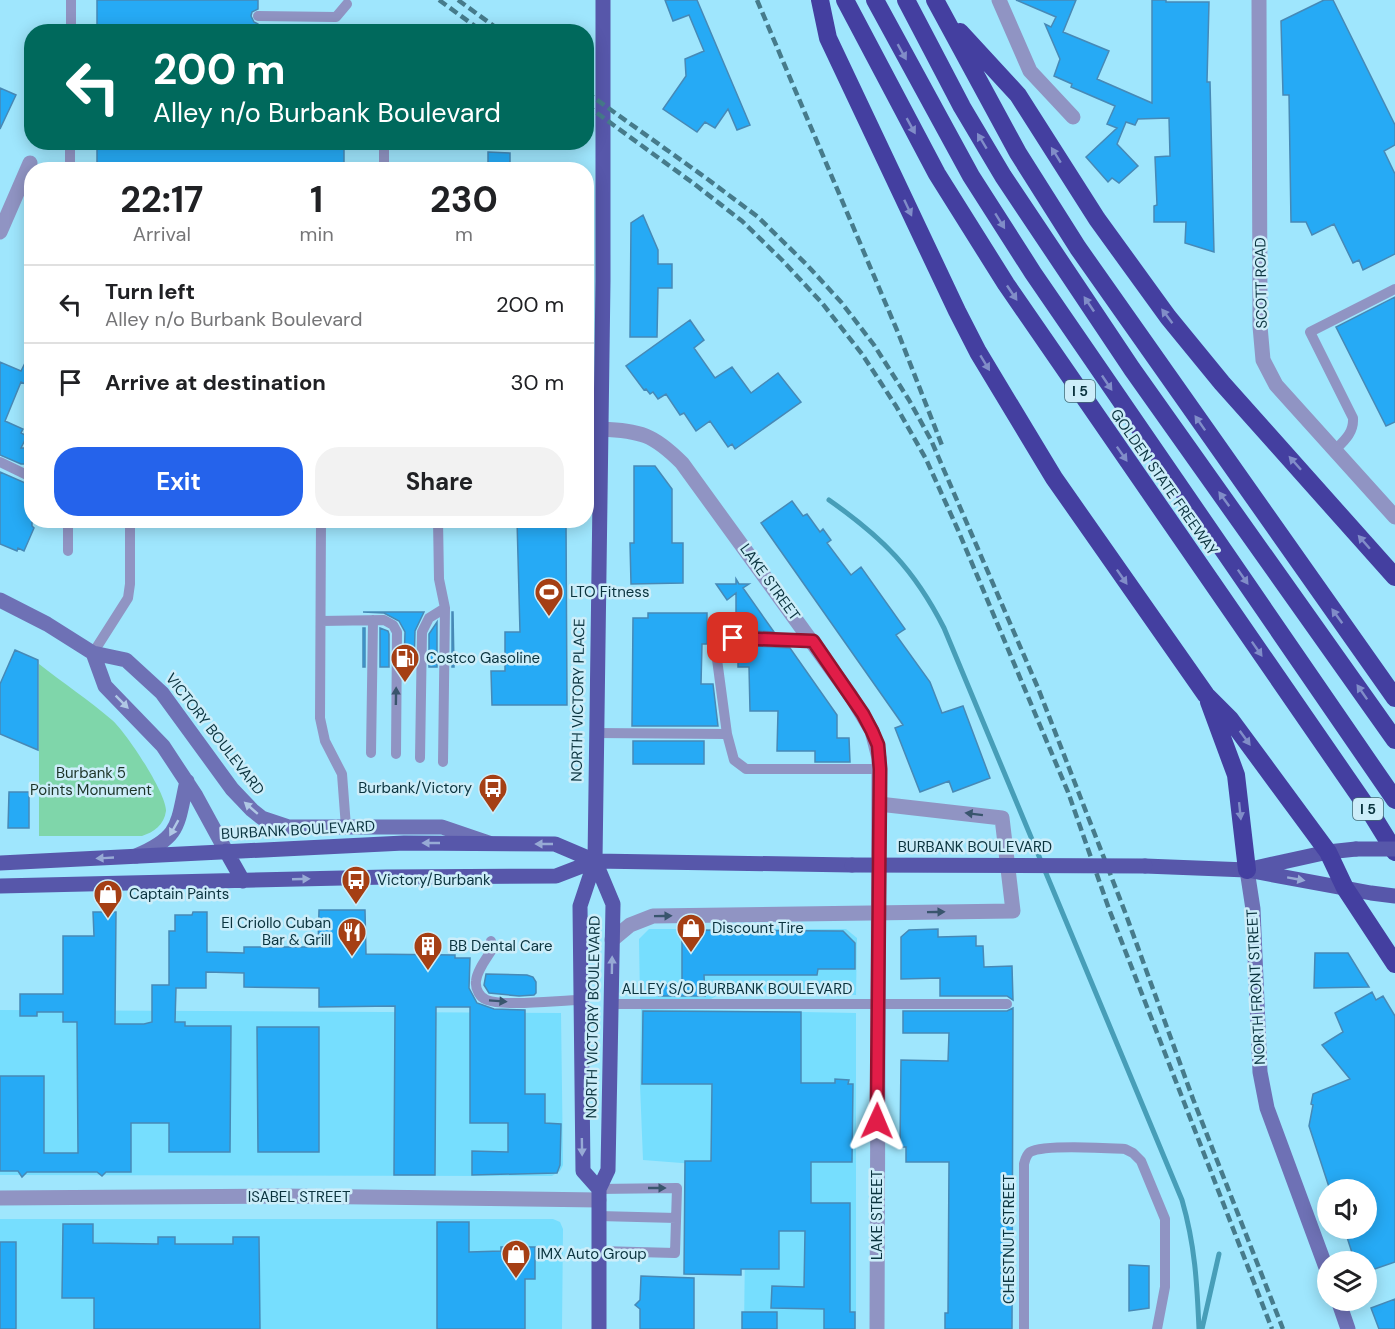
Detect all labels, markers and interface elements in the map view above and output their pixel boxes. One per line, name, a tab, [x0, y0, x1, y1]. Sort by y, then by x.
text: 200 m	[153, 42, 286, 97]
one-way arrow	[897, 44, 907, 61]
icon: left	[54, 48, 132, 126]
text: Alley n/o Burbank Boulevard	[153, 95, 501, 130]
one-way arrow	[906, 118, 916, 135]
one-way arrow	[977, 133, 988, 149]
one-way arrow	[1051, 147, 1062, 163]
text: 22:17	[120, 176, 203, 223]
text: 1	[310, 176, 323, 223]
text: 230	[430, 176, 498, 223]
one-way arrow	[903, 199, 913, 217]
one-way arrow	[994, 213, 1005, 229]
text: Arrival	[133, 221, 191, 247]
text: min	[300, 221, 334, 247]
text: m	[455, 221, 473, 247]
street label: SCOTT ROAD	[1250, 237, 1272, 329]
text: Turn left	[105, 277, 195, 306]
one-way arrow	[1006, 284, 1018, 300]
icon: left	[54, 288, 87, 321]
text: 200 m	[496, 290, 564, 319]
one-way arrow	[1083, 297, 1095, 313]
text: Alley n/o Burbank Boulevard	[105, 306, 363, 332]
one-way arrow	[1161, 308, 1173, 324]
one-way arrow	[979, 355, 990, 371]
icon: arrive	[54, 366, 87, 399]
text: Arrive at destination	[105, 368, 326, 397]
text: 30 m	[510, 368, 564, 397]
one-way arrow	[1102, 375, 1113, 391]
road number: I 5	[1065, 380, 1095, 402]
street label: GOLDEN STATE FREEWAY	[1106, 405, 1222, 559]
one-way arrow	[1194, 415, 1206, 431]
one-way arrow	[1116, 445, 1128, 461]
button: Exit	[54, 447, 303, 516]
button: Share	[315, 447, 564, 516]
one-way arrow	[1288, 456, 1302, 470]
one-way arrow	[1218, 492, 1230, 508]
one-way arrow	[1358, 535, 1371, 550]
street label: LAKE STREET	[735, 540, 805, 624]
one-way arrow	[1116, 568, 1128, 584]
one-way arrow	[1237, 569, 1249, 585]
sports icon: LTO Fitness	[533, 576, 565, 618]
place label: LTO Fitness	[570, 582, 649, 602]
one-way arrow	[1331, 608, 1343, 624]
pin	[707, 612, 758, 663]
street label: NORTH VICTORY PLACE	[567, 618, 589, 782]
icon: arrive	[716, 621, 749, 654]
one-way arrow	[1251, 640, 1263, 656]
fuel station icon: Costco Gasoline	[389, 642, 421, 684]
place label: Costco Gasoline	[426, 648, 540, 668]
street label: VICTORY BOULEVARD	[161, 669, 269, 799]
one-way arrow	[1357, 684, 1368, 700]
one-way arrow	[391, 686, 401, 705]
one-way arrow	[115, 694, 129, 708]
one-way arrow	[1239, 730, 1251, 746]
park label: Burbank 5 Points Monument	[30, 763, 152, 800]
bus stop icon: Burbank/Victory	[477, 772, 509, 814]
place label: Burbank/Victory	[358, 778, 473, 798]
road number: I 5	[1353, 798, 1383, 820]
one-way arrow	[1235, 801, 1245, 820]
one-way arrow	[243, 802, 259, 815]
one-way arrow	[964, 810, 983, 819]
street label: BURBANK BOULEVARD	[220, 816, 376, 844]
one-way arrow	[169, 820, 179, 837]
street label: BURBANK BOULEVARD	[898, 837, 1052, 857]
one-way arrow	[422, 838, 441, 848]
one-way arrow	[534, 839, 553, 849]
one-way arrow	[95, 854, 114, 863]
bus stop icon: Victory/Burbank	[340, 864, 372, 906]
place label: Victory/Burbank	[377, 870, 491, 890]
one-way arrow	[292, 874, 311, 884]
one-way arrow	[1287, 875, 1306, 884]
shop icon: Captain Paints	[92, 878, 124, 920]
place label: Captain Paints	[129, 884, 229, 904]
one-way arrow	[926, 907, 945, 917]
street label: NORTH FRONT STREET	[1242, 909, 1270, 1065]
one-way arrow	[654, 911, 673, 920]
shop icon: Discount Tire	[675, 912, 707, 954]
place label: El Criollo Cuban Bar & Grill	[221, 913, 331, 950]
street label: NORTH VICTORY BOULEVARD	[581, 915, 605, 1119]
restaurant icon: El Criollo Cuban Bar & Grill	[336, 916, 368, 958]
place label: Discount Tire	[712, 918, 804, 938]
building icon: BB Dental Care	[412, 930, 444, 972]
place label: BB Dental Care	[449, 936, 553, 956]
one-way arrow	[607, 955, 617, 974]
street label: ALLEY S/O BURBANK BOULEVARD	[621, 979, 853, 999]
one-way arrow	[489, 997, 508, 1006]
position arrow	[845, 1089, 909, 1153]
one-way arrow	[578, 1138, 587, 1157]
street label: LAKE STREET	[867, 1170, 887, 1260]
street label: CHESTNUT STREET	[999, 1174, 1019, 1304]
map controls	[1317, 1179, 1377, 1311]
button: sound	[1317, 1179, 1377, 1239]
one-way arrow	[648, 1183, 667, 1193]
street label: ISABEL STREET	[248, 1187, 350, 1207]
shop icon: IMX Auto Group	[500, 1238, 532, 1280]
place label: IMX Auto Group	[537, 1244, 647, 1264]
button: layers	[1317, 1251, 1377, 1311]

